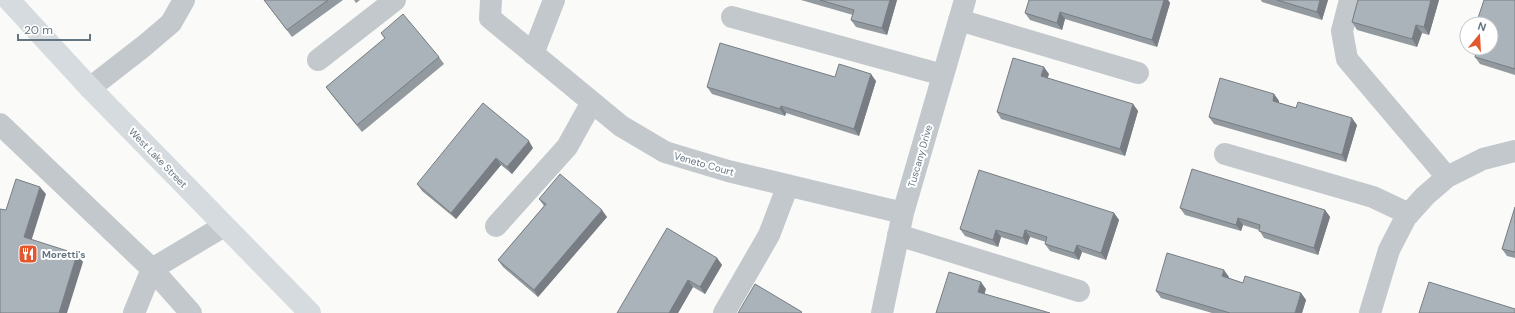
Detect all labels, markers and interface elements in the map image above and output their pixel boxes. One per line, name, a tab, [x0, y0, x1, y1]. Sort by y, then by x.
scale bar	[18, 16, 90, 42]
north arrow	[1459, 16, 1499, 56]
text: N	[1476, 19, 1488, 34]
text: 20 m	[24, 22, 53, 38]
street label: Tuscany Drive	[905, 123, 935, 189]
street label: West Lake Street	[126, 125, 190, 191]
street label: Veneto Court	[673, 149, 736, 179]
restaurant icon: Moretti's	[17, 243, 39, 265]
place label: Moretti's	[42, 248, 86, 261]

